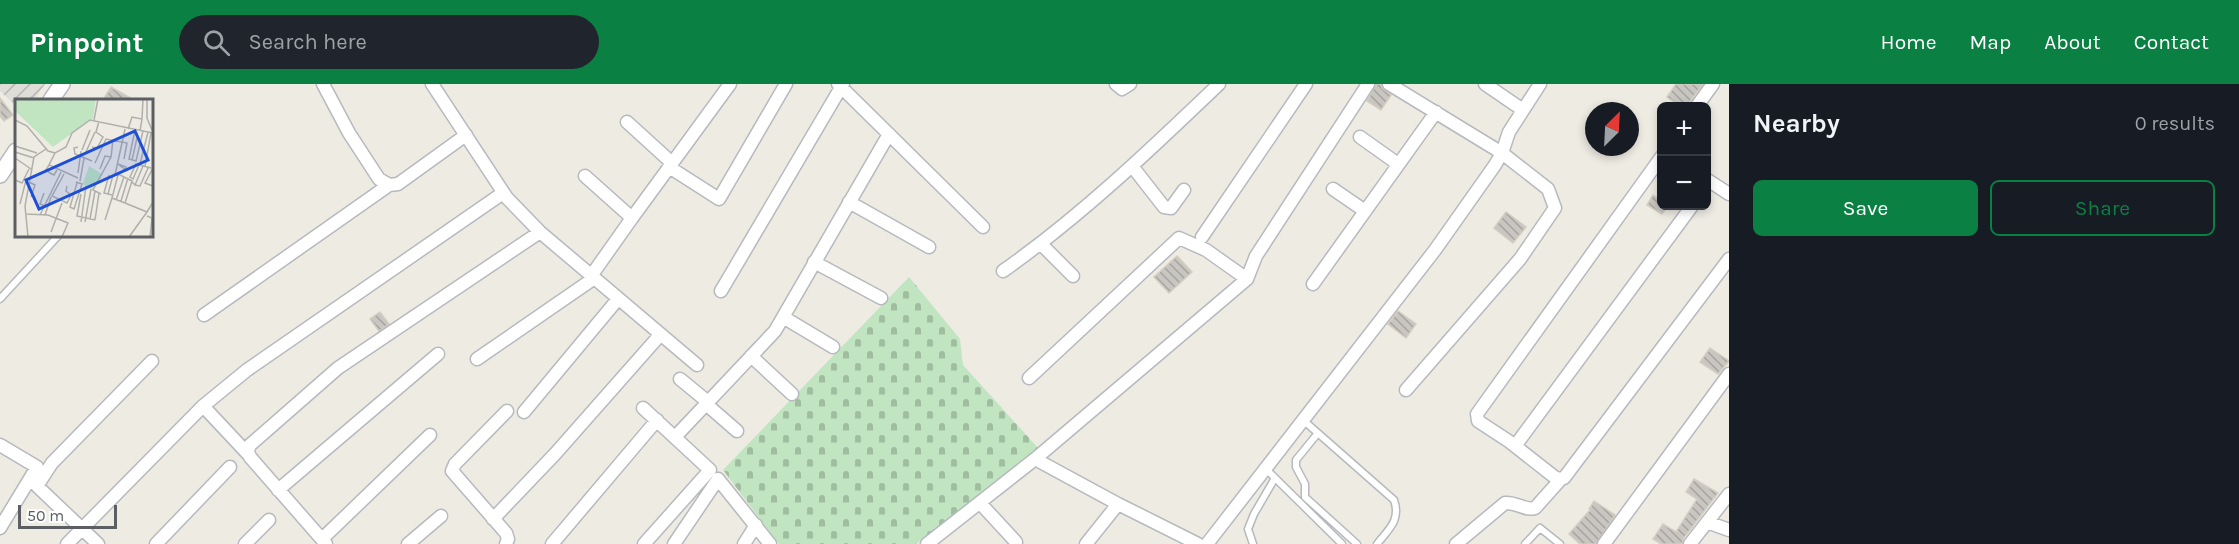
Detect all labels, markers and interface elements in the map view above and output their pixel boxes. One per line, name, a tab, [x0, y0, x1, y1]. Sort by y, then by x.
search box	[179, 15, 599, 69]
text: Pinpoint	[30, 26, 143, 59]
icon: search	[200, 26, 233, 59]
text: Search here	[248, 29, 367, 55]
text: Home	[1881, 30, 1937, 54]
text: Map	[1970, 30, 2011, 54]
text: About	[2044, 30, 2101, 54]
text: Contact	[2134, 30, 2209, 54]
inset map	[15, 99, 153, 237]
north arrow	[1585, 102, 1639, 156]
map controls	[1657, 102, 1711, 210]
button: +	[1657, 102, 1711, 156]
text: Nearby	[1753, 108, 1840, 139]
text: 0 results	[2135, 112, 2215, 135]
button: −	[1657, 156, 1711, 210]
button: Save	[1753, 180, 1978, 236]
button: Share	[1990, 180, 2215, 236]
scale bar	[18, 502, 117, 530]
text: 50 m	[27, 506, 64, 525]

